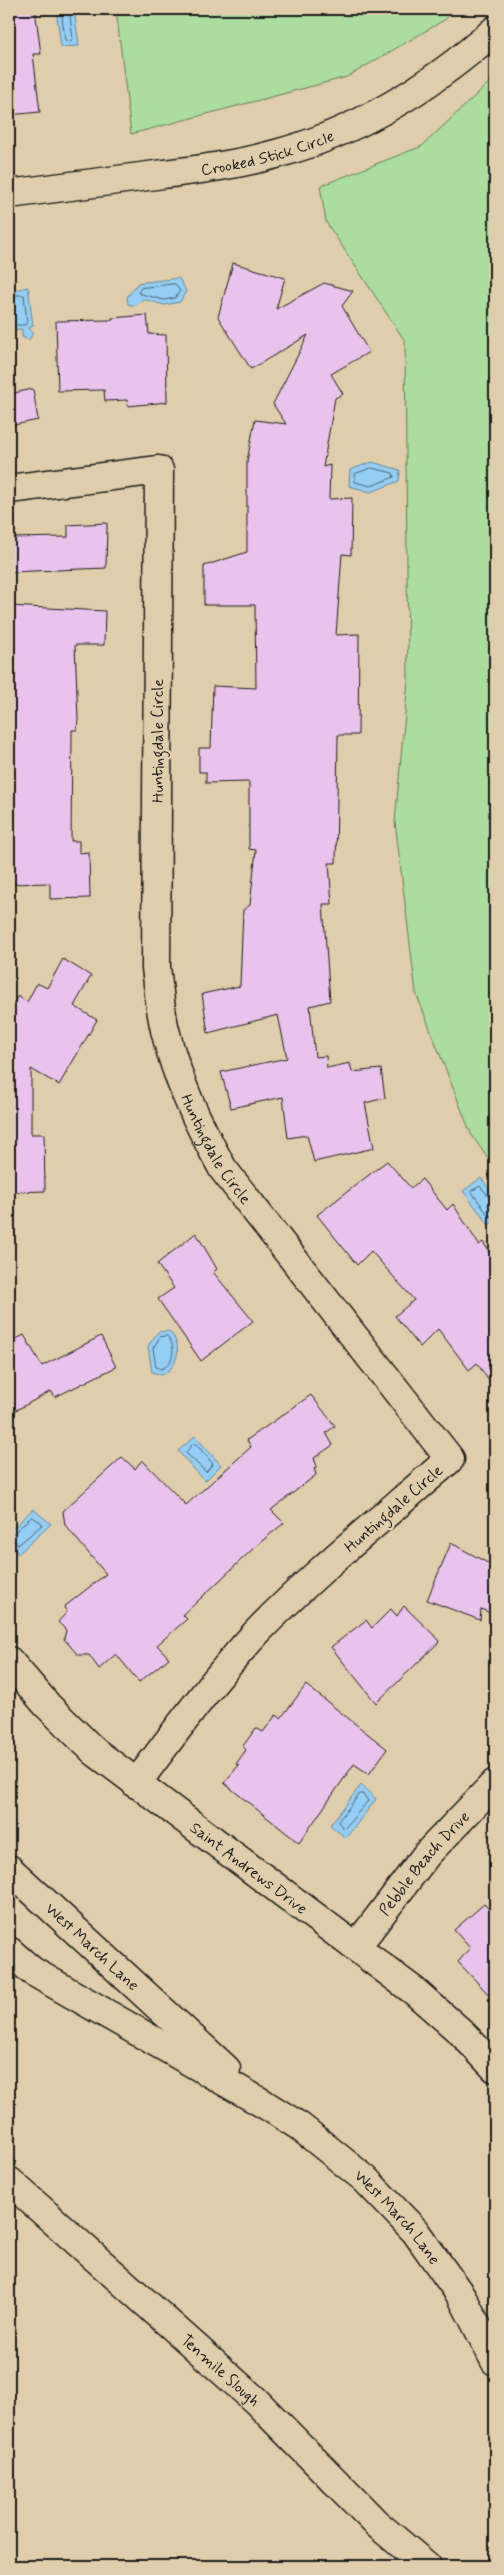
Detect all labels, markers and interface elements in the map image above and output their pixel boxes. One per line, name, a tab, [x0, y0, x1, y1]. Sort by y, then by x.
street label: Crooked Stick Circle	[200, 126, 338, 181]
street label: Huntingdale Circle	[148, 679, 170, 803]
street label: Huntingdale Circle	[175, 1091, 256, 1209]
street label: Huntingdale Circle	[340, 1460, 448, 1559]
street label: Pebble Beach Drive	[375, 1807, 475, 1920]
street label: Saint Andrews Drive	[185, 1818, 311, 1920]
street label: West March Lane	[40, 1899, 143, 1996]
street label: West March Lane	[350, 2166, 444, 2269]
street label: Tenmile Slough	[176, 2330, 264, 2411]

